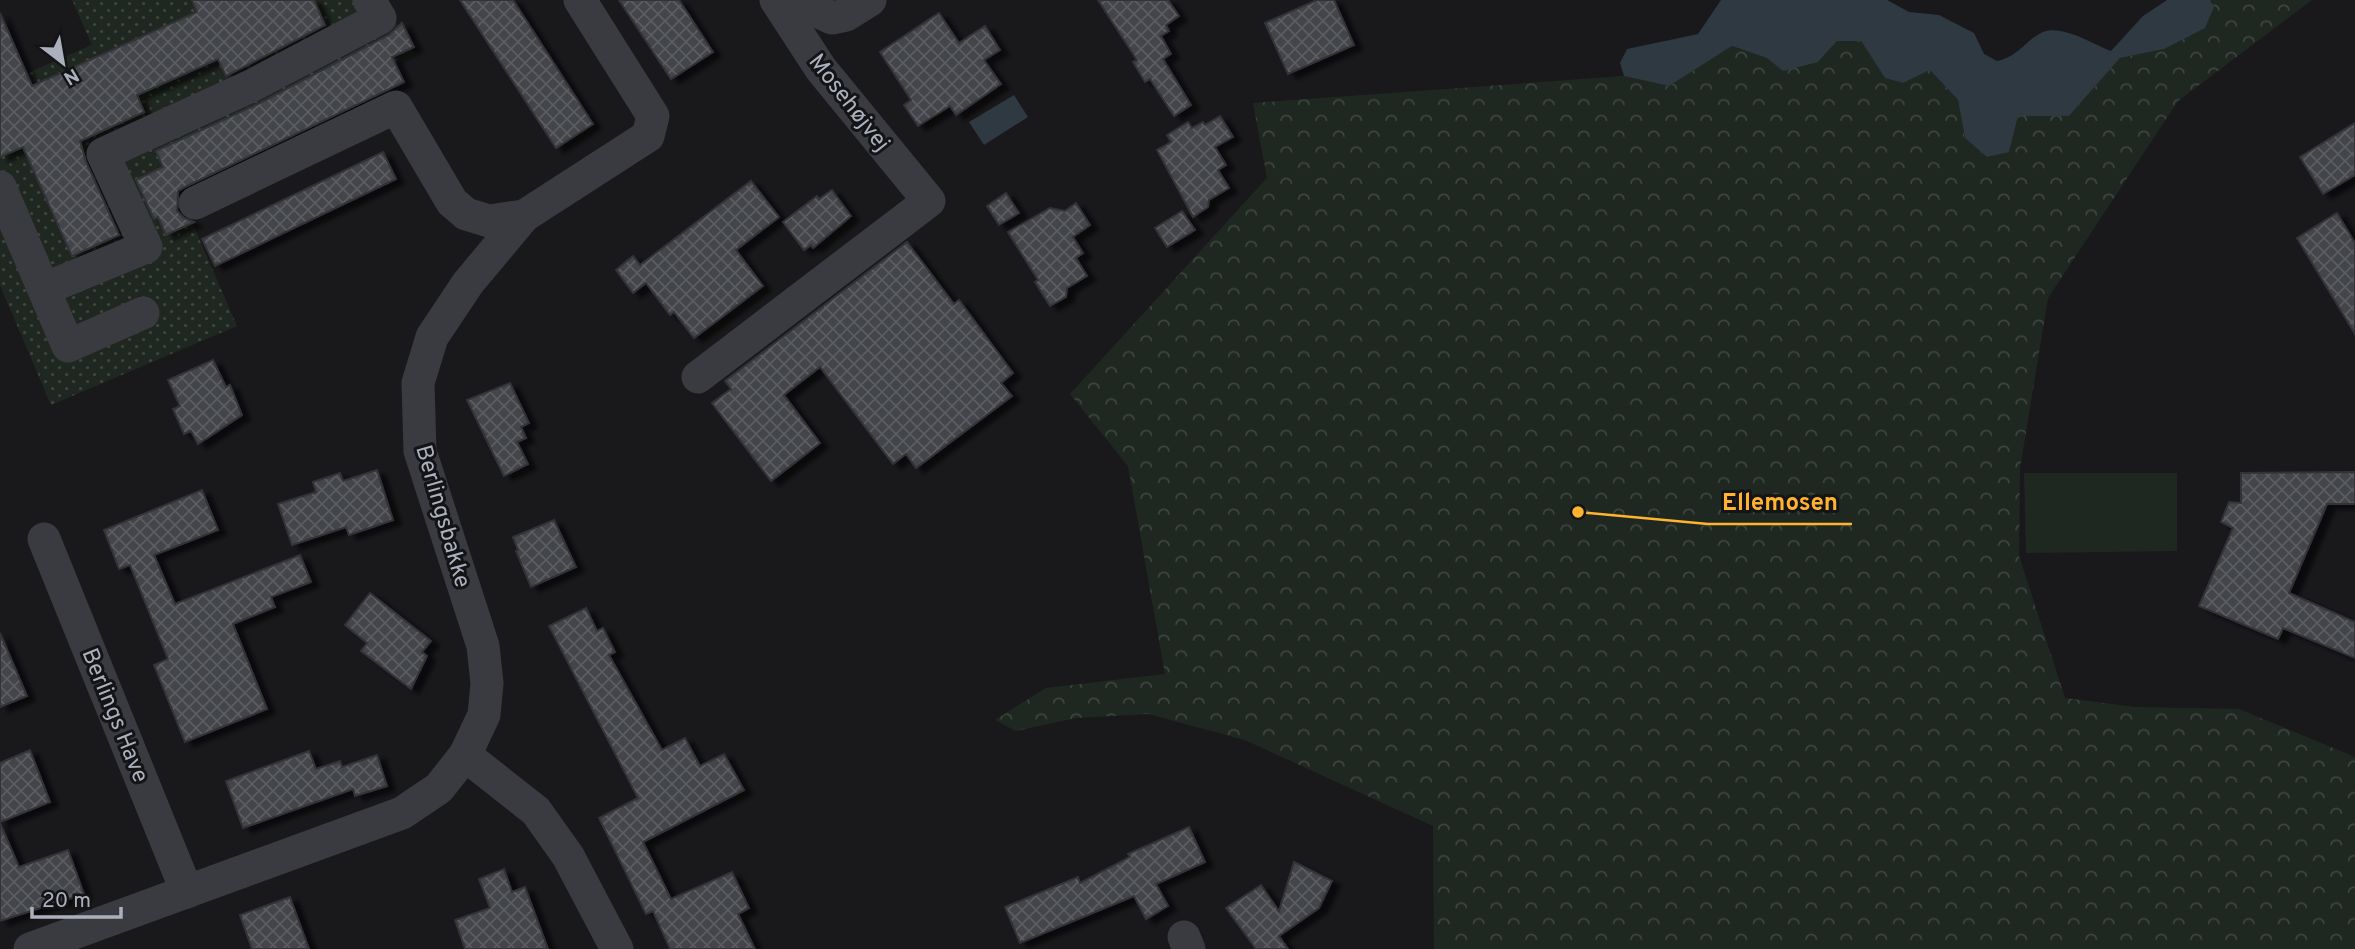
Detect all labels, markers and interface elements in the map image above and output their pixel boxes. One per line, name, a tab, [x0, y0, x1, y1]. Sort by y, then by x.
north arrow	[28, 28, 98, 98]
street label: Mosehøjvej	[801, 49, 895, 158]
text: N	[59, 62, 83, 90]
street label: Berlingsbakke	[407, 442, 476, 591]
callout: Ellemosen	[1708, 479, 1852, 524]
text: Ellemosen	[1722, 489, 1838, 519]
street label: Berlings Have	[74, 644, 154, 787]
scale bar	[32, 876, 121, 920]
text: 20 m	[42, 888, 91, 915]

